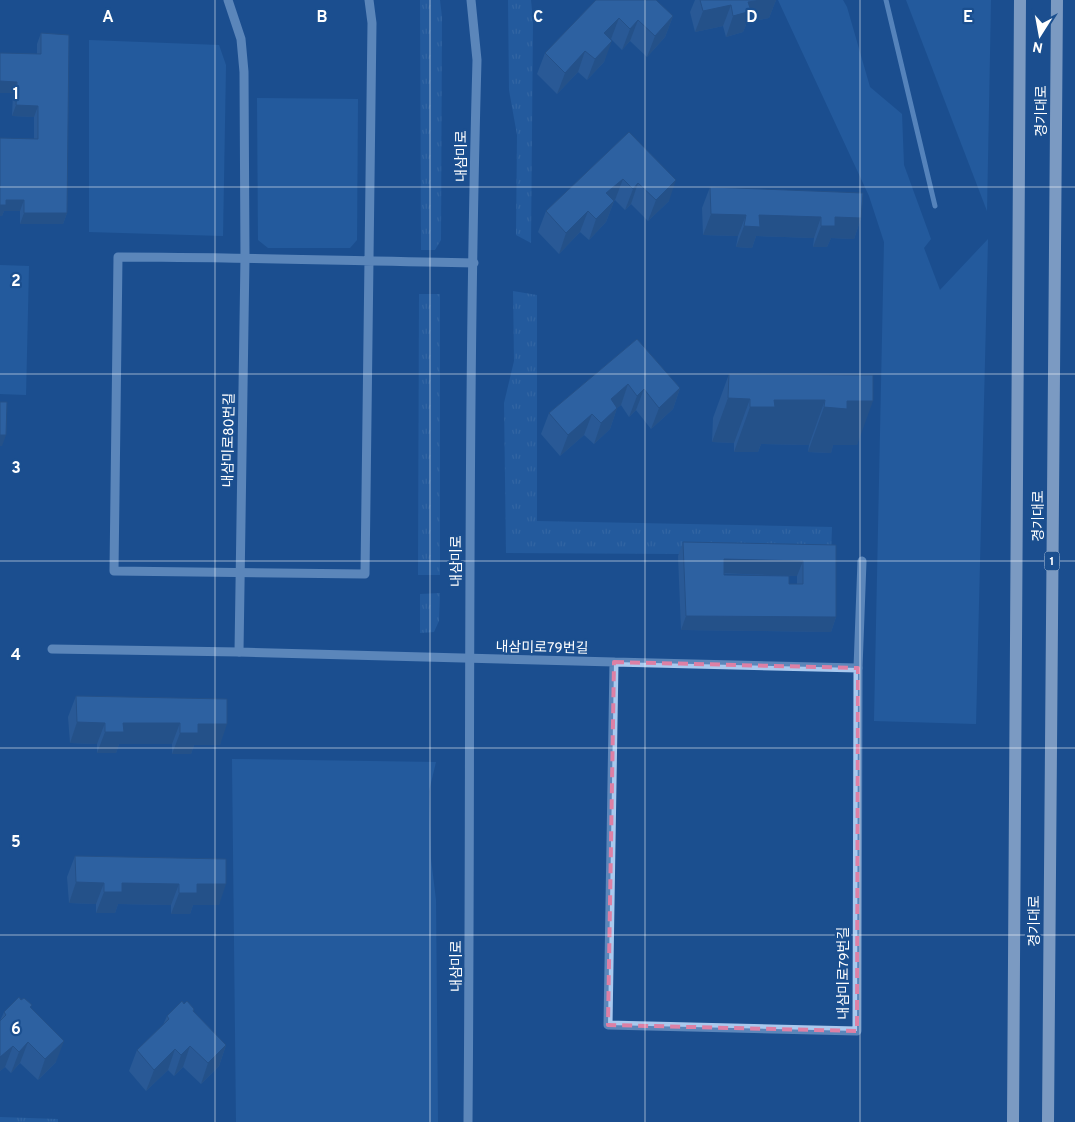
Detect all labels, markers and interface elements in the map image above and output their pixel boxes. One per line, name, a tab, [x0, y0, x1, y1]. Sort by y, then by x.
text: A	[102, 8, 114, 28]
text: B	[316, 8, 328, 28]
text: C	[533, 8, 543, 28]
text: D	[746, 8, 758, 28]
text: E	[963, 8, 973, 28]
north arrow	[1015, 10, 1065, 60]
text: N	[1031, 37, 1044, 56]
text: 1	[13, 85, 19, 105]
street label: 경기대로	[1034, 85, 1051, 137]
street label: 내삼미로	[454, 130, 471, 182]
text: 2	[11, 272, 21, 292]
street label: 내삼미로80번길	[220, 393, 239, 488]
text: 3	[11, 459, 21, 479]
street label: 경기대로	[1031, 490, 1048, 542]
street label: 내삼미로	[449, 535, 466, 587]
road number: 1	[1044, 552, 1060, 570]
street label: 내삼미로79번길	[495, 639, 589, 658]
text: 4	[11, 646, 21, 666]
text: 5	[11, 833, 21, 853]
street label: 경기대로	[1027, 895, 1044, 947]
street label: 내삼미로79번길	[836, 927, 853, 1019]
street label: 내삼미로	[449, 940, 466, 992]
text: 6	[11, 1020, 21, 1040]

